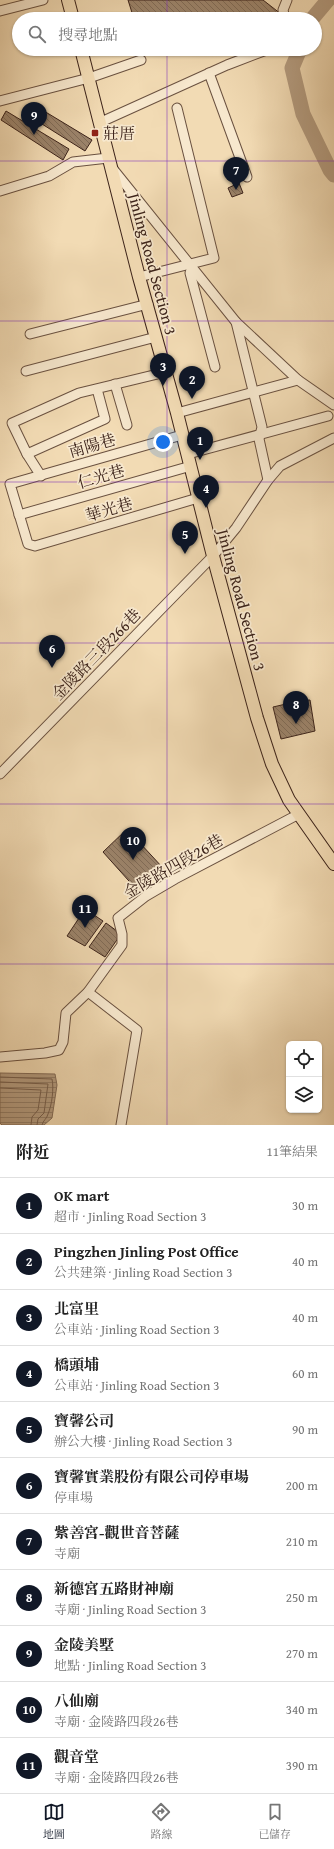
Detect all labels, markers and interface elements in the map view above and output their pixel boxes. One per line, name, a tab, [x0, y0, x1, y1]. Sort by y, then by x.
search box	[12, 12, 322, 56]
icon: search	[26, 23, 48, 45]
text: 搜尋地點	[58, 24, 118, 45]
pin: 9	[21, 102, 47, 135]
place label: 莊厝	[103, 121, 135, 145]
marker: 莊厝	[90, 128, 100, 138]
pin: 7	[223, 157, 249, 190]
street label: Jinling Road Section 3	[122, 188, 183, 338]
pin: 3	[150, 353, 176, 386]
pin: 2	[179, 366, 205, 399]
street label: 南陽巷	[66, 427, 118, 463]
pin: 1	[187, 427, 213, 460]
your location	[153, 432, 173, 452]
street label: 仁光巷	[75, 458, 127, 494]
pin: 4	[193, 475, 219, 508]
street label: 華光巷	[83, 491, 135, 527]
pin: 5	[172, 521, 198, 554]
street label: Jinling Road Section 3	[211, 524, 272, 674]
street label: 金陵路三段266巷	[48, 604, 144, 704]
pin: 6	[39, 635, 65, 668]
pin: 8	[283, 691, 309, 724]
pin: 10	[120, 827, 146, 860]
street label: 金陵路四段26巷	[119, 828, 227, 904]
pin: 11	[72, 895, 98, 928]
map controls	[286, 1041, 322, 1113]
button: locate	[286, 1041, 322, 1077]
button: layers	[286, 1077, 322, 1113]
text: 附近	[16, 1139, 50, 1164]
text: 11筆結果	[266, 1142, 318, 1161]
text: OK mart	[54, 1185, 109, 1206]
text: 1	[26, 1196, 32, 1215]
text: 30 m	[292, 1196, 318, 1215]
text: 超市 · Jinling Road Section 3	[54, 1207, 206, 1226]
text: Pingzhen Jinling Post Office	[54, 1241, 239, 1262]
text: 2	[26, 1252, 32, 1271]
text: 40 m	[292, 1252, 318, 1271]
text: 公共建築 · Jinling Road Section 3	[54, 1263, 232, 1282]
text: 北富里	[54, 1298, 99, 1319]
text: 3	[26, 1308, 32, 1327]
text: 40 m	[292, 1308, 318, 1327]
text: 公車站 · Jinling Road Section 3	[54, 1320, 219, 1339]
text: 橋頭埔	[54, 1354, 99, 1375]
text: 4	[26, 1364, 32, 1383]
text: 60 m	[292, 1364, 318, 1383]
text: 公車站 · Jinling Road Section 3	[54, 1376, 219, 1395]
text: 寶馨公司	[54, 1410, 114, 1431]
text: 5	[26, 1420, 32, 1439]
text: 90 m	[292, 1420, 318, 1439]
text: 辦公大樓 · Jinling Road Section 3	[54, 1432, 232, 1451]
text: 寶馨實業股份有限公司停車場	[54, 1466, 249, 1487]
text: 6	[26, 1476, 32, 1495]
text: 200 m	[286, 1476, 318, 1495]
text: 停車場	[54, 1488, 93, 1507]
text: 紫善宮-觀世音菩薩	[54, 1522, 179, 1543]
text: 7	[26, 1532, 32, 1551]
text: 210 m	[286, 1532, 318, 1551]
text: 寺廟	[54, 1544, 80, 1563]
text: 新德宮五路財神廟	[54, 1578, 174, 1599]
text: 8	[26, 1588, 32, 1607]
text: 250 m	[286, 1588, 318, 1607]
text: 寺廟 · Jinling Road Section 3	[54, 1600, 206, 1619]
text: 金陵美墅	[54, 1634, 114, 1655]
text: 9	[26, 1644, 32, 1663]
text: 270 m	[286, 1644, 318, 1663]
text: 地點 · Jinling Road Section 3	[54, 1656, 206, 1675]
text: 八仙廟	[54, 1690, 99, 1711]
text: 10	[22, 1700, 36, 1719]
text: 340 m	[286, 1700, 318, 1719]
text: 寺廟 · 金陵路四段26巷	[54, 1712, 178, 1731]
text: 觀音堂	[54, 1746, 99, 1767]
text: 11	[22, 1756, 36, 1775]
text: 390 m	[286, 1756, 318, 1775]
text: 寺廟 · 金陵路四段26巷	[54, 1768, 178, 1787]
tab: 地圖	[43, 1801, 65, 1842]
tab: 路線	[150, 1801, 172, 1842]
tab: 已儲存	[258, 1801, 291, 1842]

